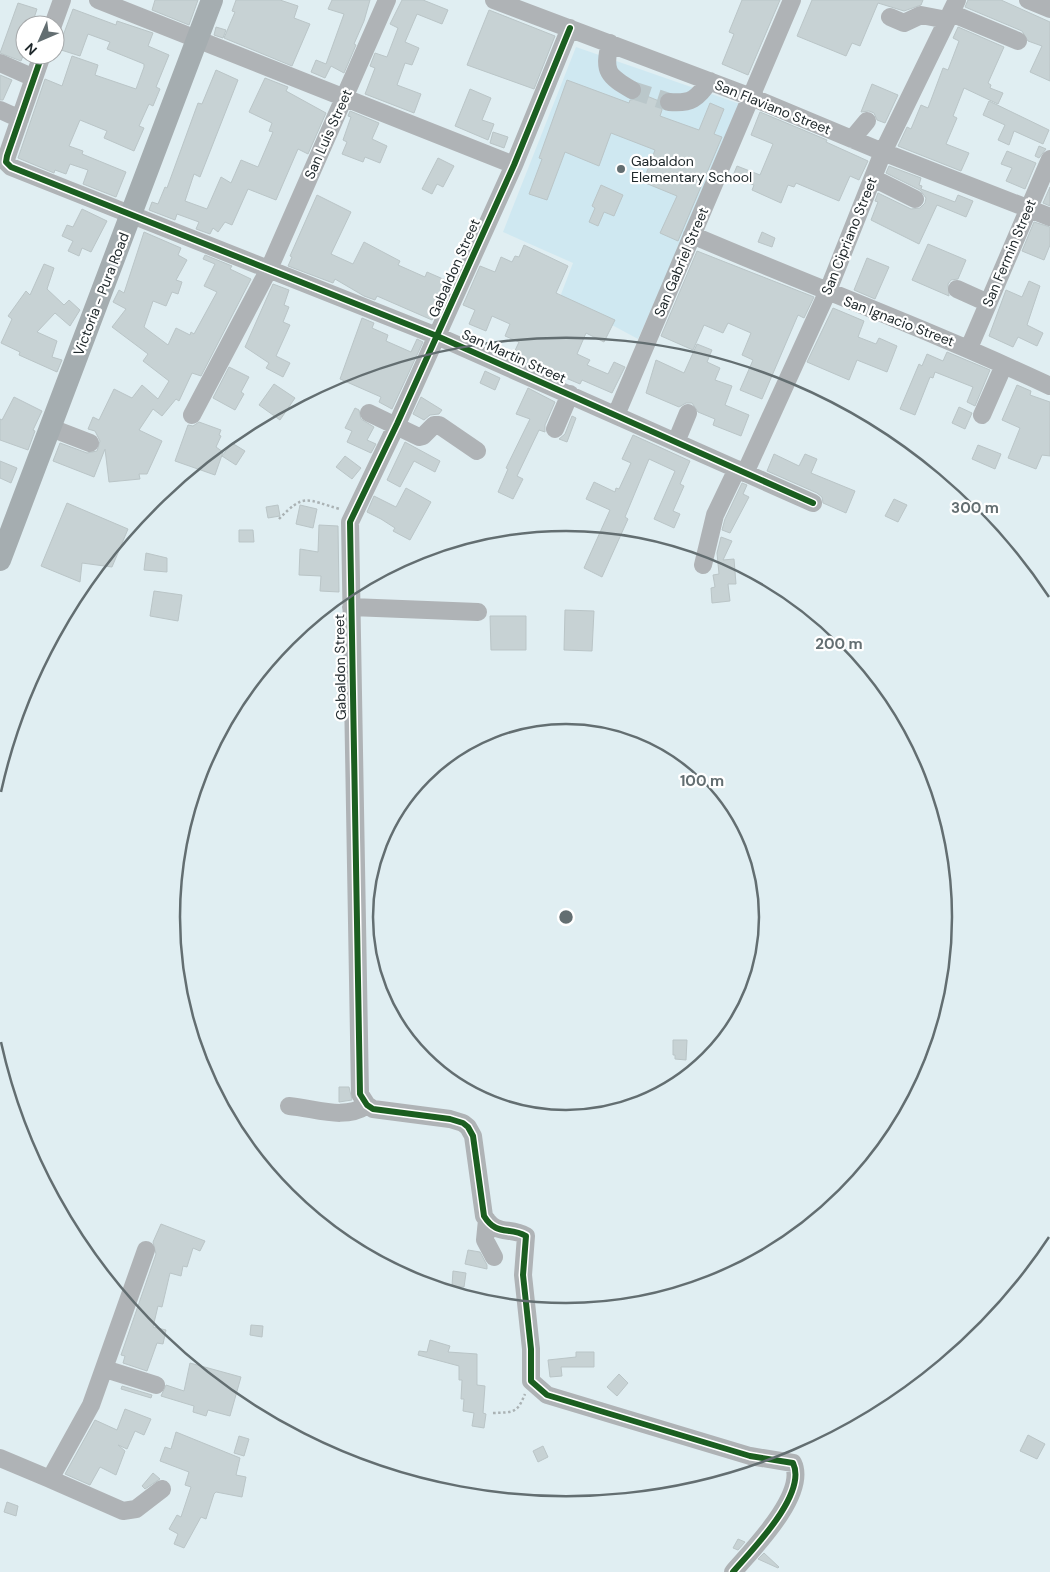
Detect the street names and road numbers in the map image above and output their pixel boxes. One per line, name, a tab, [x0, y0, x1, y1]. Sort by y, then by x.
street label: San Flaviano Street	[712, 76, 834, 138]
street label: San Luis Street	[300, 86, 356, 182]
street label: San Cipriano Street	[817, 174, 881, 298]
street label: San Fermin Street	[978, 197, 1040, 309]
street label: San Gabriel Street	[650, 204, 712, 320]
street label: Gabaldon Street	[424, 216, 484, 320]
street label: Victoria - Pura Road	[69, 230, 133, 358]
street label: San Ignacio Street	[841, 292, 957, 350]
street label: San Martin Street	[459, 325, 569, 387]
street label: Gabaldon Street	[330, 614, 350, 720]

